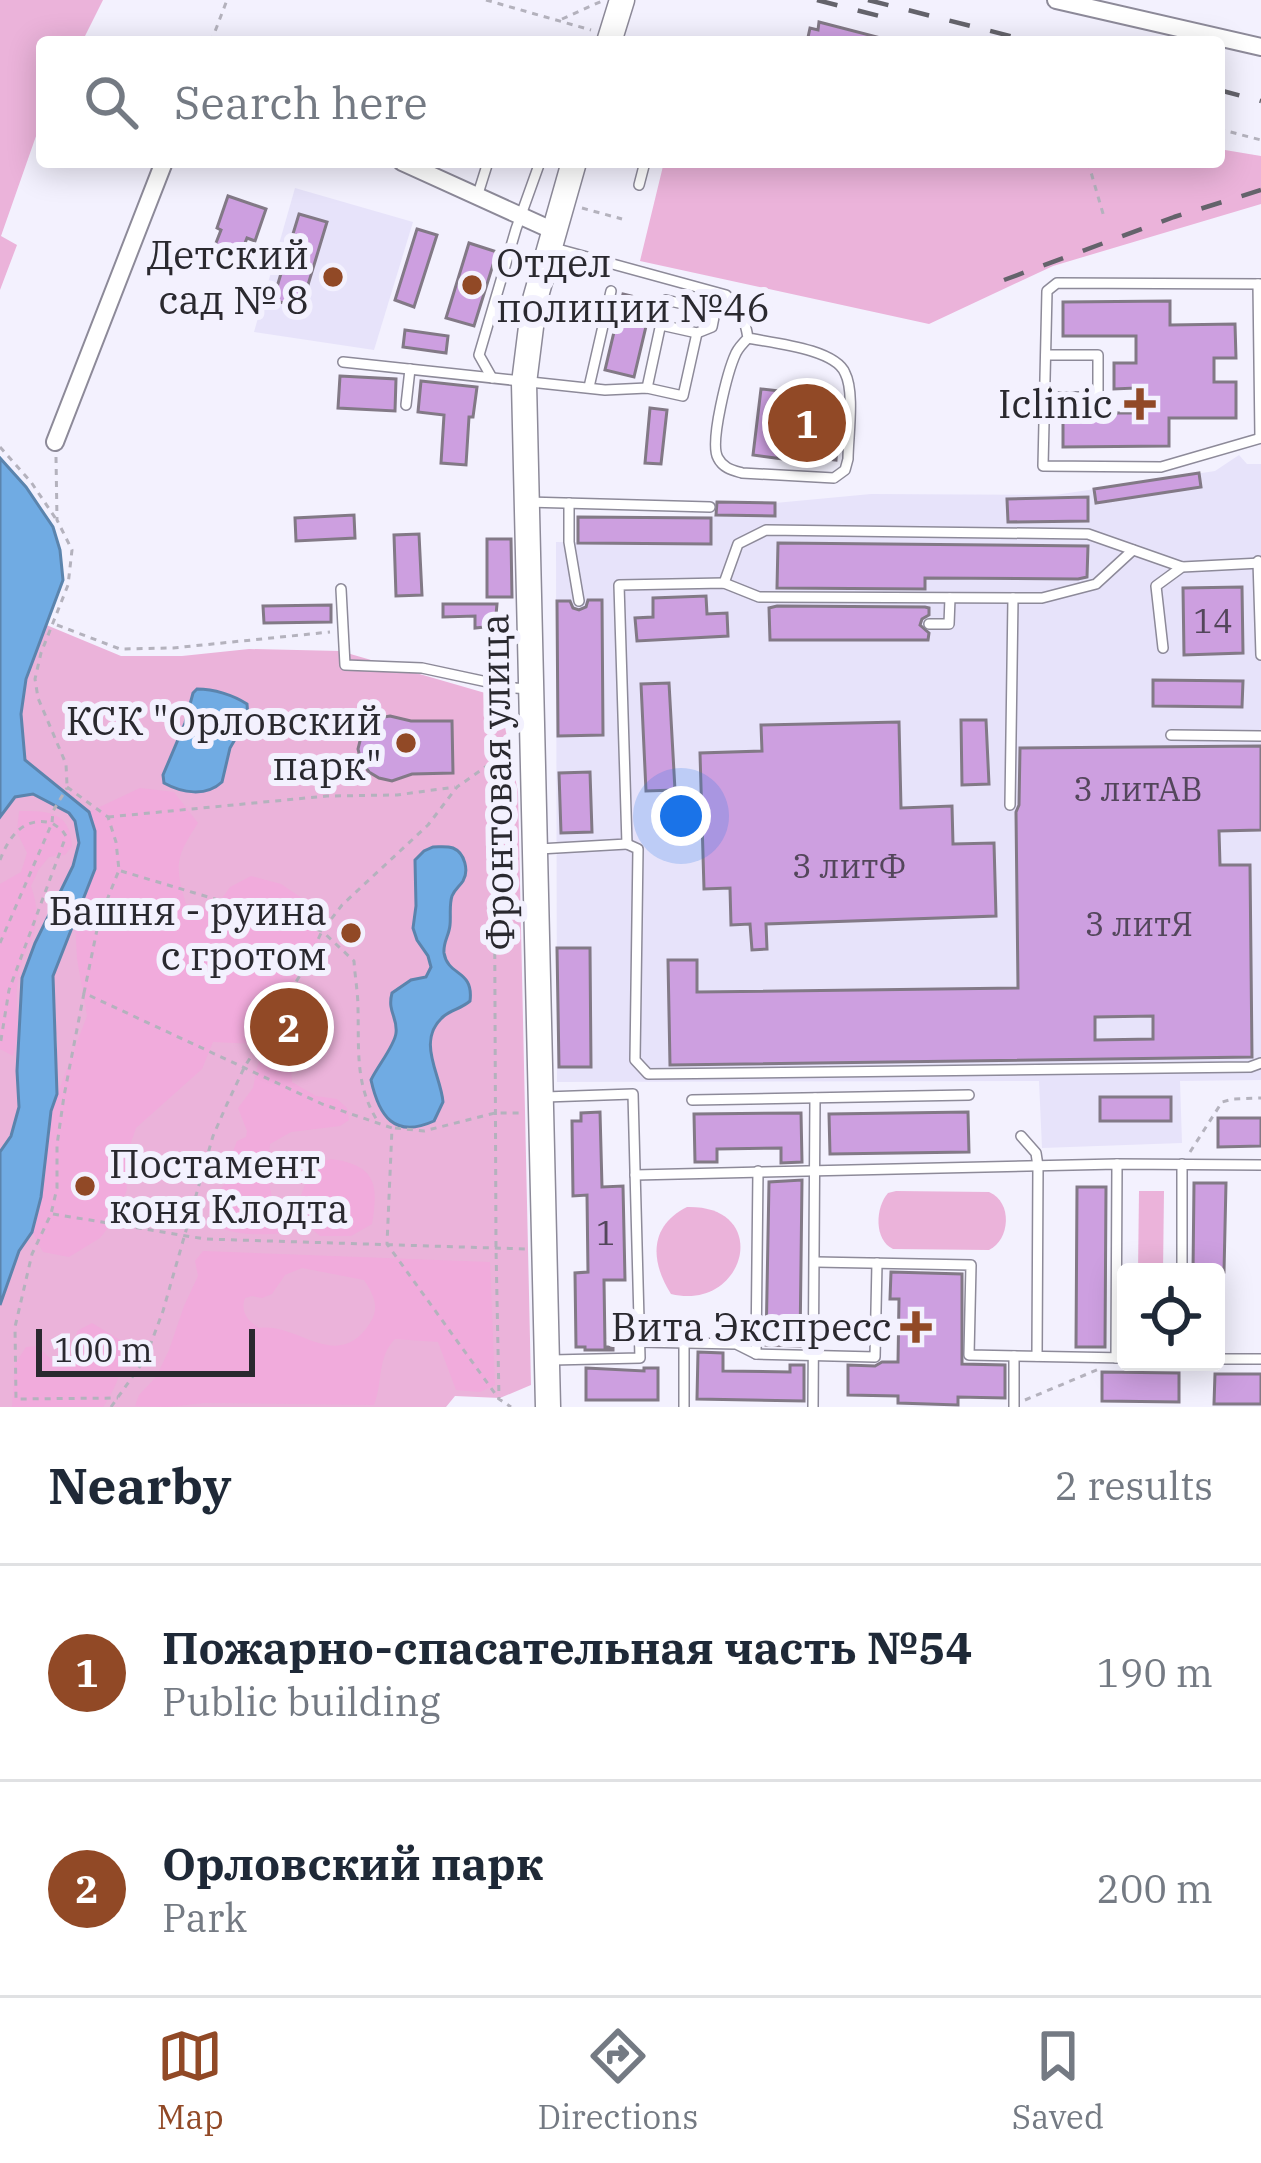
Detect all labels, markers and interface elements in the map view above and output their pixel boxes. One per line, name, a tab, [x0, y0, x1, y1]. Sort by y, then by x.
search box	[36, 36, 1225, 168]
icon: search	[78, 69, 144, 135]
text: Search here	[174, 73, 428, 131]
place label: Детский сад № 8	[147, 229, 309, 325]
place label: Отдел полиции №46	[496, 237, 770, 333]
marker: Детский сад № 8	[320, 264, 346, 290]
marker: Отдел полиции №46	[459, 272, 485, 298]
pin: 1	[768, 378, 846, 468]
place label: Iclinic	[998, 378, 1113, 429]
marker: Iclinic	[1124, 388, 1156, 420]
house number: 14	[1193, 599, 1233, 642]
street label: Фронтовая улица	[468, 613, 525, 951]
place label: КСК "Орловский парк"	[66, 695, 382, 791]
marker: КСК "Орловский парк"	[393, 730, 419, 756]
house number: 3 литАВ	[1073, 767, 1203, 810]
your location	[651, 786, 711, 846]
house number: 3 литФ	[792, 844, 906, 887]
place label: Башня - руина с гротом	[48, 885, 327, 981]
house number: 3 литЯ	[1085, 902, 1193, 945]
marker: Башня - руина с гротом	[338, 920, 364, 946]
pin: 2	[250, 982, 328, 1072]
place label: Постамент коня Клодта	[109, 1138, 348, 1234]
marker: Постамент коня Клодта	[72, 1173, 98, 1199]
house number: 1	[596, 1211, 616, 1254]
map controls	[1117, 1263, 1225, 1371]
button: locate	[1117, 1263, 1225, 1371]
place label: Вита Экспресс	[611, 1301, 892, 1352]
marker: Вита Экспресс	[903, 1314, 929, 1340]
scale bar	[36, 1323, 255, 1376]
text: 100 m	[54, 1328, 153, 1371]
text: Nearby	[48, 1452, 232, 1518]
text: 2 results	[1055, 1460, 1213, 1511]
text: Пожарно-спасательная часть №54	[162, 1618, 972, 1676]
text: 1	[75, 1647, 99, 1698]
text: 190 m	[1097, 1647, 1213, 1698]
text: Public building	[162, 1676, 441, 1727]
text: Орловский парк	[162, 1834, 543, 1892]
text: 2	[75, 1863, 99, 1914]
text: 200 m	[1097, 1863, 1213, 1914]
text: Park	[162, 1892, 247, 1943]
tab: Map	[157, 2023, 224, 2138]
tab: Directions	[537, 2023, 698, 2138]
tab: Saved	[1012, 2023, 1104, 2138]

